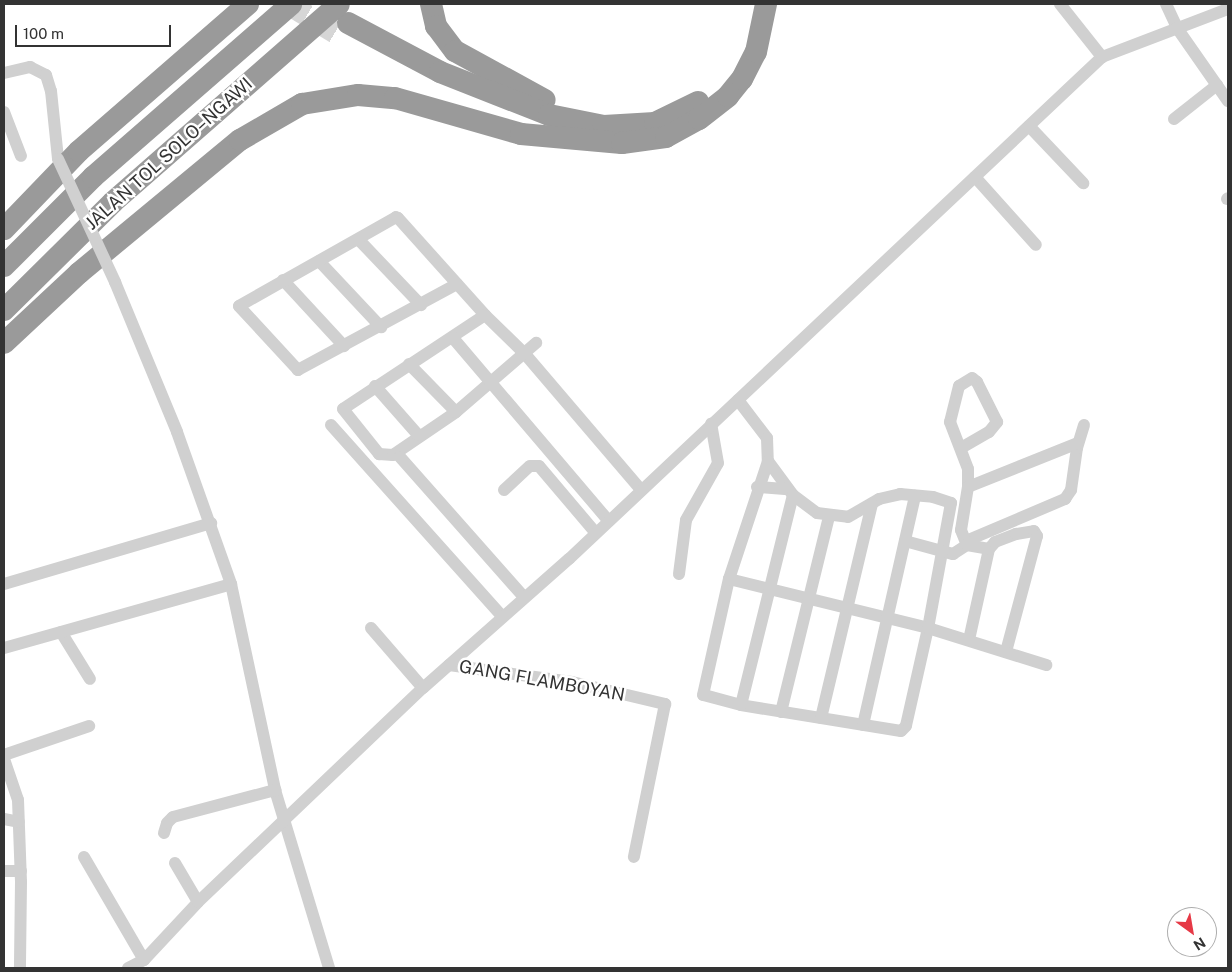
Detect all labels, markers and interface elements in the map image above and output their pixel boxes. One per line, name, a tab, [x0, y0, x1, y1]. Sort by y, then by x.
scale bar	[18, 15, 174, 47]
text: 100 m	[23, 25, 64, 42]
street label: JALAN TOL SOLO–NGAWI	[81, 73, 257, 235]
street label: GANG FLAMBOYAN	[457, 656, 627, 706]
north arrow	[1167, 907, 1217, 957]
text: N	[1191, 934, 1208, 954]

